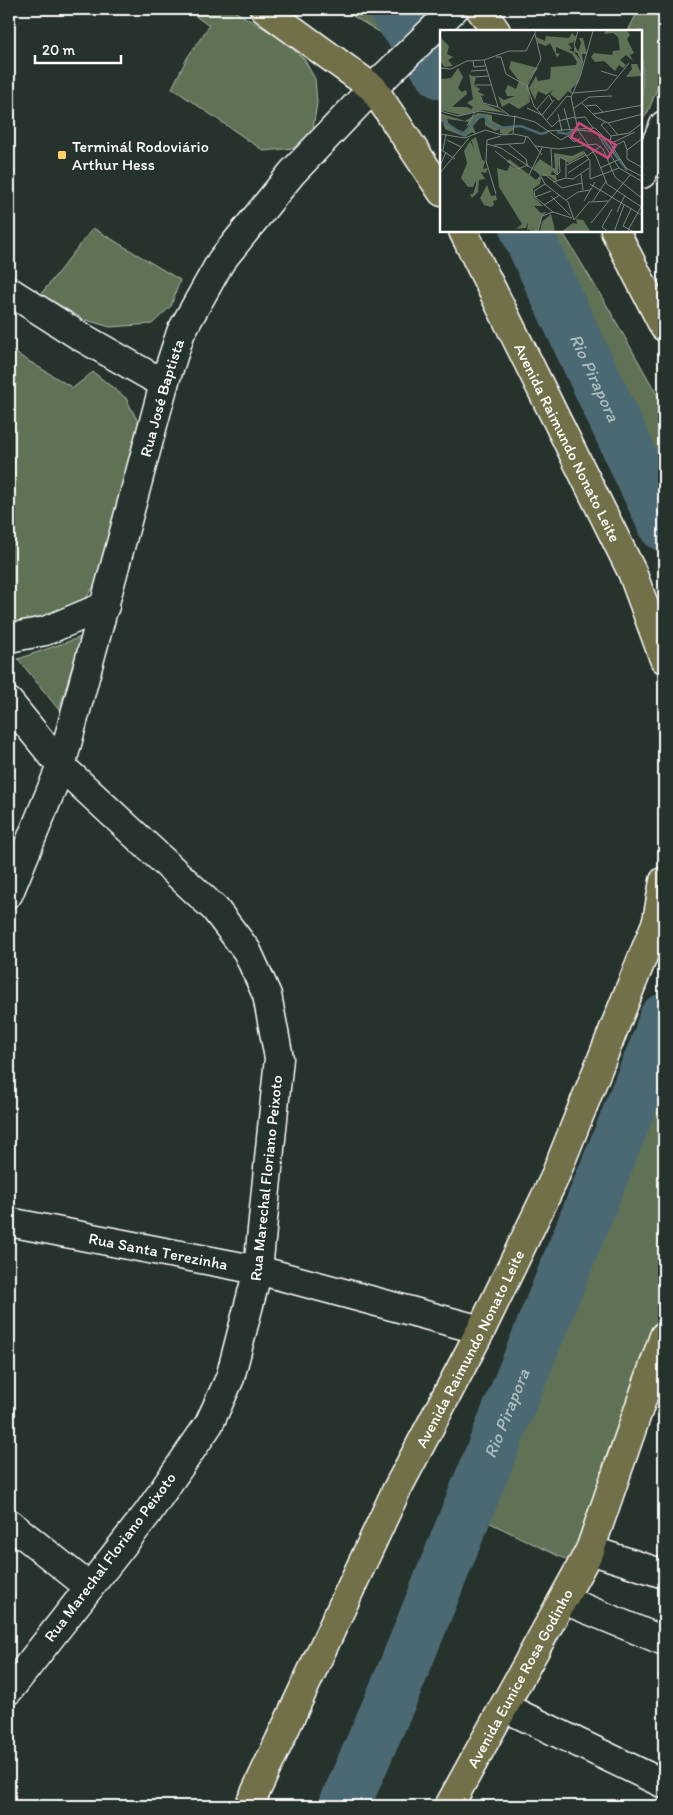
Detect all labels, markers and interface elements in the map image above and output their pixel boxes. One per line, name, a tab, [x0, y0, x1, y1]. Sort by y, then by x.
inset map	[440, 30, 643, 232]
scale bar	[35, 32, 121, 64]
text: 20 m	[42, 41, 76, 59]
place label: Terminál Rodoviário Arthur Hess	[72, 137, 209, 174]
marker: Terminál Rodoviário Arthur Hess	[56, 149, 68, 161]
water label: Rio Pirapora	[565, 330, 625, 426]
street label: Rua José Baptista	[135, 336, 188, 459]
street label: Avenida Raimundo Nonato Leite	[511, 340, 625, 545]
street label: Rua Marechal Floriano Peixoto	[246, 1074, 286, 1282]
street label: Rua Santa Terezinha	[87, 1228, 230, 1274]
street label: Avenida Raimundo Nonato Leite	[411, 1247, 528, 1451]
water label: Rio Pirapora	[479, 1365, 535, 1461]
street label: Rua Marechal Floriano Peixoto	[40, 1469, 180, 1645]
street label: Avenida Eunice Rosa Godinho	[462, 1585, 576, 1771]

